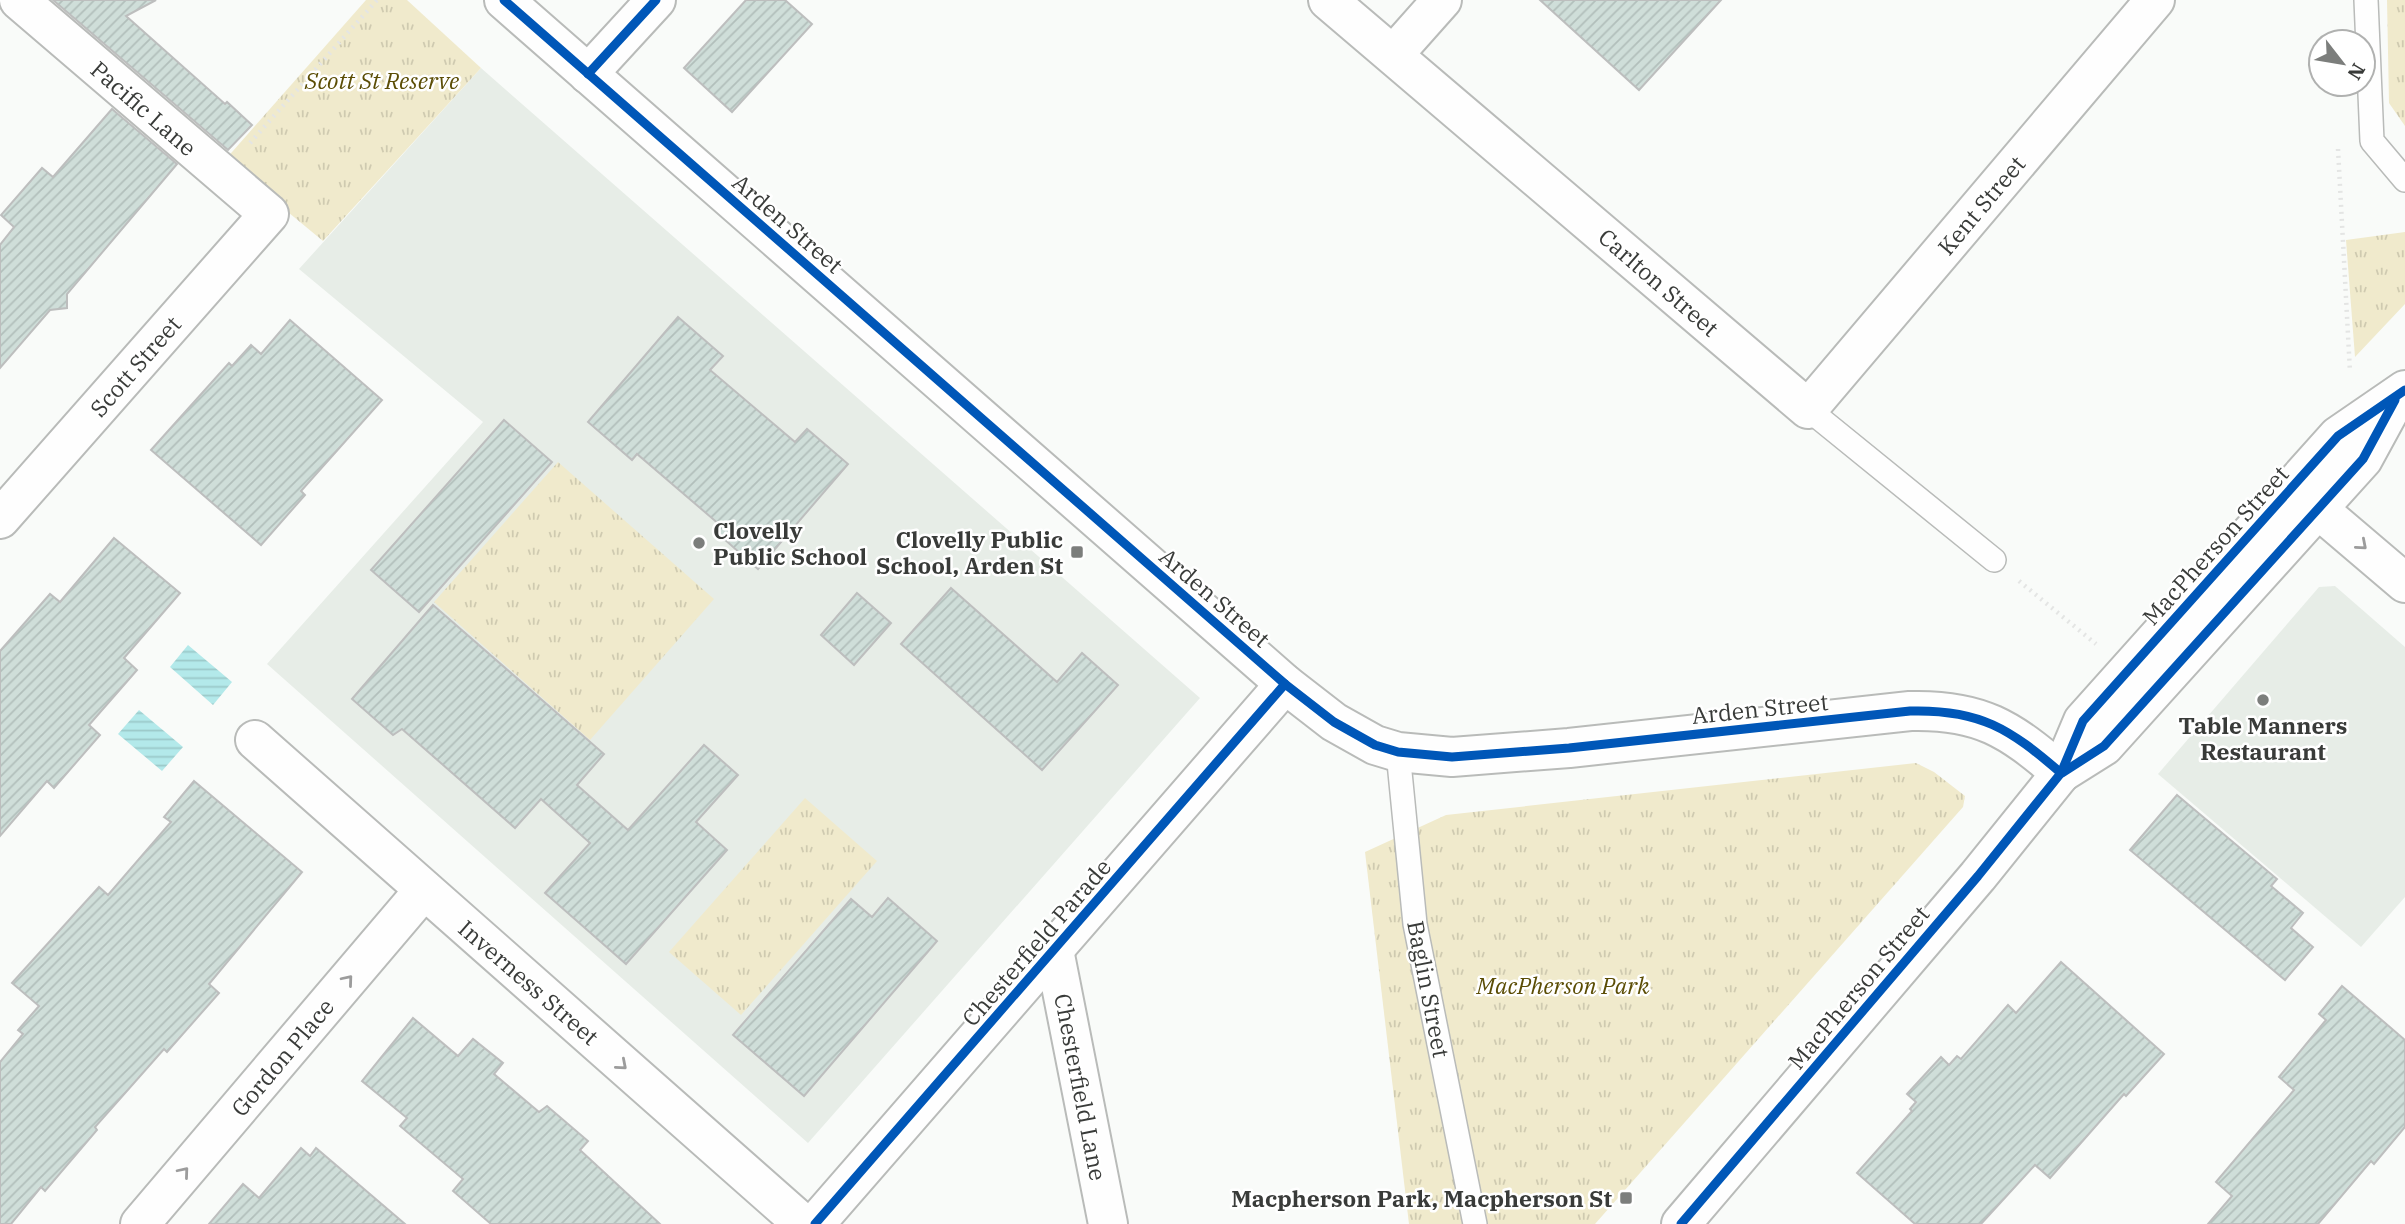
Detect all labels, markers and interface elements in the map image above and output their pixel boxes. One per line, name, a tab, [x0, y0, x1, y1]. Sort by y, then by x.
north arrow	[2307, 28, 2377, 98]
street label: Pacific Lane	[85, 54, 203, 162]
text: N	[2342, 59, 2371, 84]
park label: Scott St Reserve	[304, 65, 459, 95]
street label: Kent Street	[1931, 149, 2031, 261]
street label: Arden Street	[726, 167, 850, 279]
street label: Carlton Street	[1593, 221, 1725, 343]
street label: Scott Street	[83, 309, 187, 423]
street label: MacPherson Street	[2135, 459, 2295, 631]
place label: Clovelly Public School	[713, 515, 867, 571]
place label: Clovelly Public School, Arden St	[876, 524, 1063, 580]
marker: Clovelly Public School	[691, 535, 707, 551]
one-way arrow	[2354, 537, 2367, 549]
street label: Arden Street	[1153, 541, 1277, 653]
marker: Clovelly Public School, Arden St	[1069, 544, 1085, 560]
street label: Arden Street	[1690, 686, 1830, 730]
marker: Table Manners Restaurant	[2255, 692, 2271, 708]
place label: Table Manners Restaurant	[2178, 710, 2348, 766]
street label: Chesterfield Parade	[955, 852, 1117, 1032]
street label: MacPherson Street	[1781, 899, 1935, 1075]
street label: Inverness Street	[453, 913, 605, 1051]
street label: Baglin Street	[1401, 918, 1457, 1060]
park label: MacPherson Park	[1476, 970, 1650, 1000]
one-way arrow	[340, 975, 352, 988]
street label: Chesterfield Lane	[1048, 991, 1114, 1183]
street label: Gordon Place	[224, 992, 340, 1122]
one-way arrow	[614, 1056, 627, 1069]
one-way arrow	[176, 1167, 188, 1180]
place label: Macpherson Park, Macpherson St	[1231, 1183, 1612, 1213]
marker: Macpherson Park, Macpherson St	[1618, 1190, 1634, 1206]

